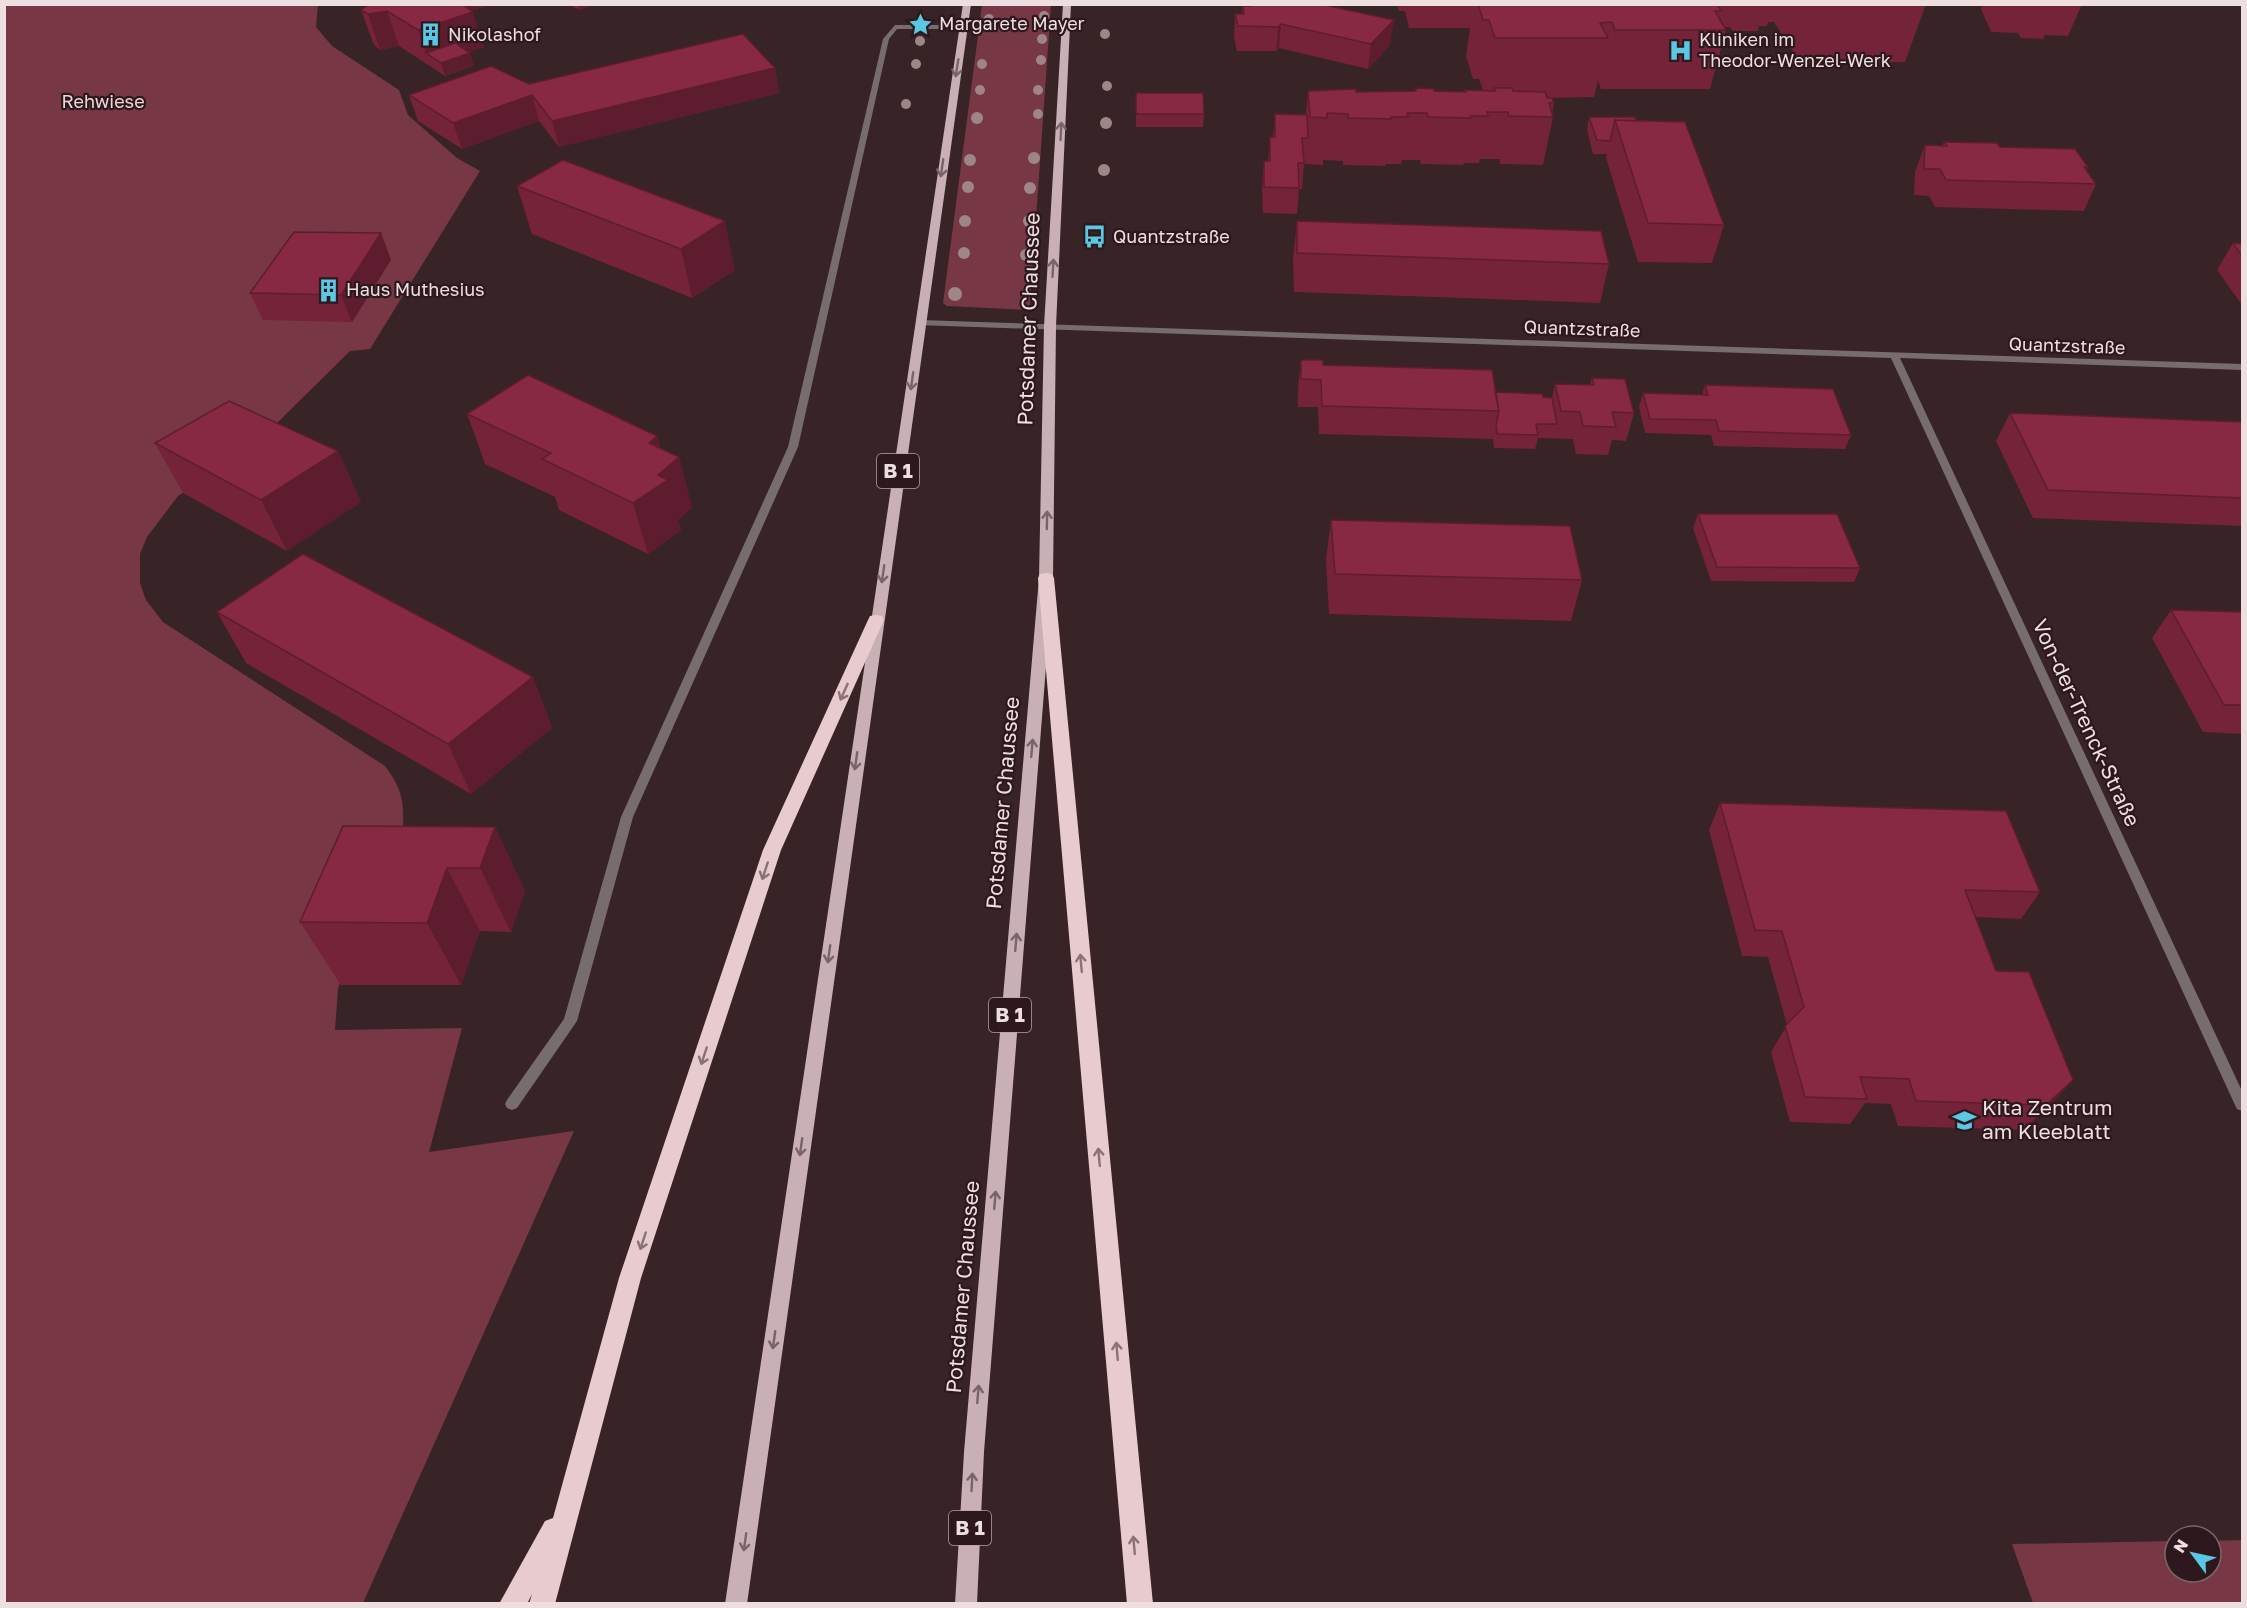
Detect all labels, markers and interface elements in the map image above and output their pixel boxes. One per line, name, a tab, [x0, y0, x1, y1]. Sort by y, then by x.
place icon: Margarete Mayer	[908, 11, 934, 37]
place label: Margarete Mayer	[939, 12, 1085, 34]
building icon: Nikolashof	[417, 22, 443, 48]
place label: Nikolashof	[448, 23, 541, 45]
place label: Kliniken im Theodor-Wenzel-Werk	[1699, 28, 1891, 71]
hospital icon: Kliniken im Theodor-Wenzel-Werk	[1668, 37, 1694, 63]
one-way arrow	[951, 58, 962, 78]
park label: Rehwiese	[61, 90, 145, 112]
one-way arrow	[1055, 122, 1066, 142]
one-way arrow	[937, 157, 948, 177]
street label: Potsdamer Chaussee	[1011, 212, 1045, 426]
bus stop icon: Quantzstraße	[1082, 224, 1108, 250]
place label: Quantzstraße	[1113, 225, 1230, 247]
one-way arrow	[1048, 258, 1059, 278]
building icon: Haus Muthesius	[315, 277, 341, 303]
place label: Haus Muthesius	[346, 278, 485, 300]
street label: Quantzstraße	[1523, 315, 1641, 341]
street label: Quantzstraße	[2008, 332, 2126, 358]
one-way arrow	[906, 370, 917, 390]
road number: B 1	[877, 454, 919, 488]
one-way arrow	[1041, 510, 1053, 530]
one-way arrow	[878, 563, 889, 583]
street label: Von-der-Trenck-Straße	[2027, 615, 2146, 830]
one-way arrow	[837, 683, 849, 701]
street label: Potsdamer Chaussee	[980, 696, 1024, 910]
one-way arrow	[1027, 739, 1038, 759]
one-way arrow	[851, 750, 862, 770]
one-way arrow	[759, 861, 770, 880]
one-way arrow	[1011, 933, 1022, 953]
one-way arrow	[823, 944, 834, 963]
one-way arrow	[1075, 953, 1086, 973]
road number: B 1	[989, 998, 1031, 1032]
one-way arrow	[698, 1046, 709, 1065]
place label: Kita Zentrum am Kleeblatt	[1982, 1094, 2113, 1144]
school or university icon: Kita Zentrum am Kleeblatt	[1951, 1107, 1977, 1133]
one-way arrow	[796, 1137, 807, 1156]
one-way arrow	[1093, 1147, 1104, 1167]
street label: Potsdamer Chaussee	[940, 1180, 984, 1394]
one-way arrow	[989, 1190, 1000, 1210]
one-way arrow	[636, 1231, 647, 1250]
one-way arrow	[768, 1330, 779, 1349]
one-way arrow	[1111, 1342, 1122, 1362]
one-way arrow	[973, 1384, 984, 1404]
one-way arrow	[967, 1473, 978, 1493]
road number: B 1	[949, 1511, 991, 1545]
north arrow	[2163, 1524, 2223, 1584]
one-way arrow	[739, 1531, 750, 1551]
text: N	[2169, 1535, 2192, 1556]
one-way arrow	[1128, 1536, 1139, 1556]

